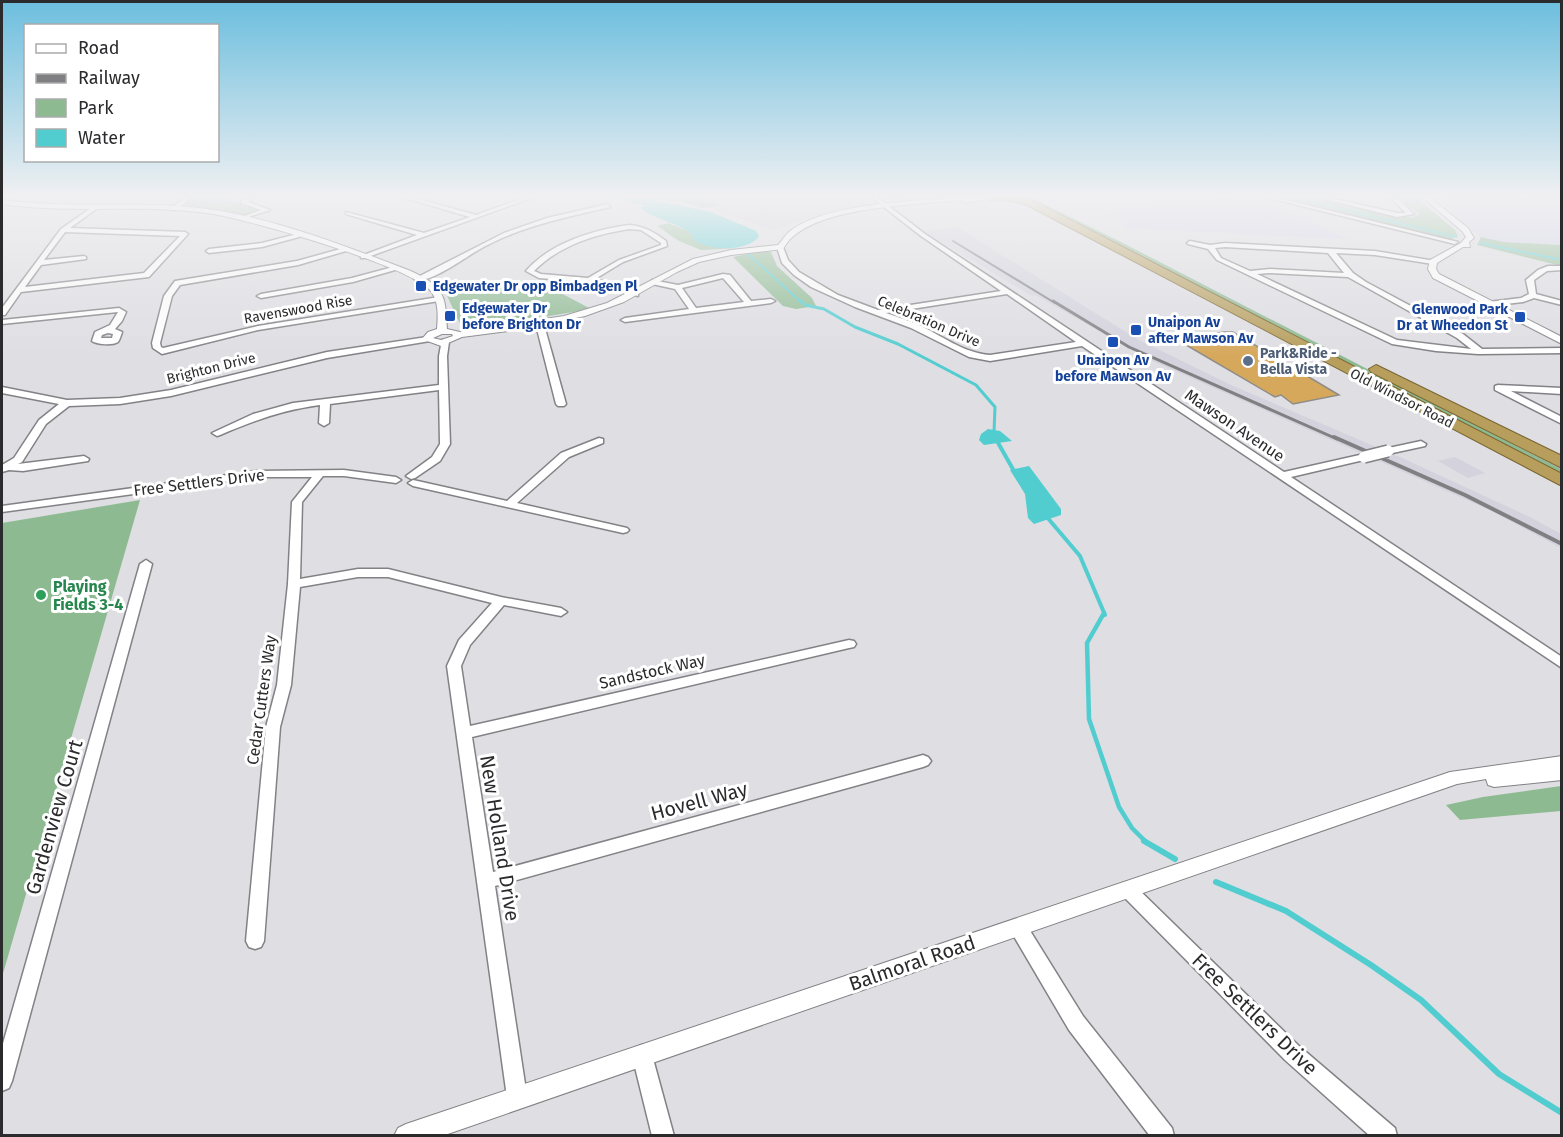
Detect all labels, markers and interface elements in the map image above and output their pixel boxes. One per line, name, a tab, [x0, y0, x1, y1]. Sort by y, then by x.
legend	[24, 24, 219, 162]
text: Road	[78, 37, 120, 59]
text: Railway	[78, 67, 140, 89]
text: Park	[78, 97, 114, 119]
text: Water	[78, 127, 125, 149]
place label: Edgewater Dr opp Bimbadgen Pl	[433, 278, 638, 295]
marker: Edgewater Dr opp Bimbadgen Pl	[414, 279, 428, 293]
street label: Ravenswood Rise	[242, 292, 354, 327]
street label: Celebration Drive	[875, 292, 983, 351]
place label: Edgewater Dr before Brighton Dr	[462, 300, 581, 333]
place label: Glenwood Park Dr at Wheedon St	[1397, 301, 1509, 334]
marker: Edgewater Dr before Brighton Dr	[443, 309, 457, 323]
marker: Glenwood Park Dr at Wheedon St	[1513, 310, 1527, 324]
place label: Unaipon Av after Mawson Av	[1148, 314, 1254, 347]
marker: Unaipon Av after Mawson Av	[1129, 323, 1143, 337]
marker: Unaipon Av before Mawson Av	[1106, 335, 1120, 349]
place label: Park&Ride - Bella Vista	[1260, 345, 1337, 378]
street label: Brighton Drive	[165, 349, 257, 388]
place label: Unaipon Av before Mawson Av	[1055, 352, 1172, 385]
marker: Park&Ride - Bella Vista	[1241, 354, 1255, 368]
street label: Old Windsor Road	[1347, 365, 1456, 432]
street label: Mawson Avenue	[1181, 385, 1288, 466]
street label: Free Settlers Drive	[132, 465, 266, 500]
place label: Playing Fields 3-4	[53, 577, 123, 614]
marker: Playing Fields 3-4	[34, 588, 48, 602]
street label: Cedar Cutters Way	[243, 634, 280, 766]
street label: Sandstock Way	[597, 650, 707, 693]
street label: Gardenview Court	[20, 736, 88, 897]
street label: New Holland Drive	[475, 753, 525, 923]
street label: Hovell Way	[648, 777, 750, 825]
street label: Balmoral Road	[845, 930, 979, 996]
street label: Free Settlers Drive	[1187, 948, 1323, 1080]

